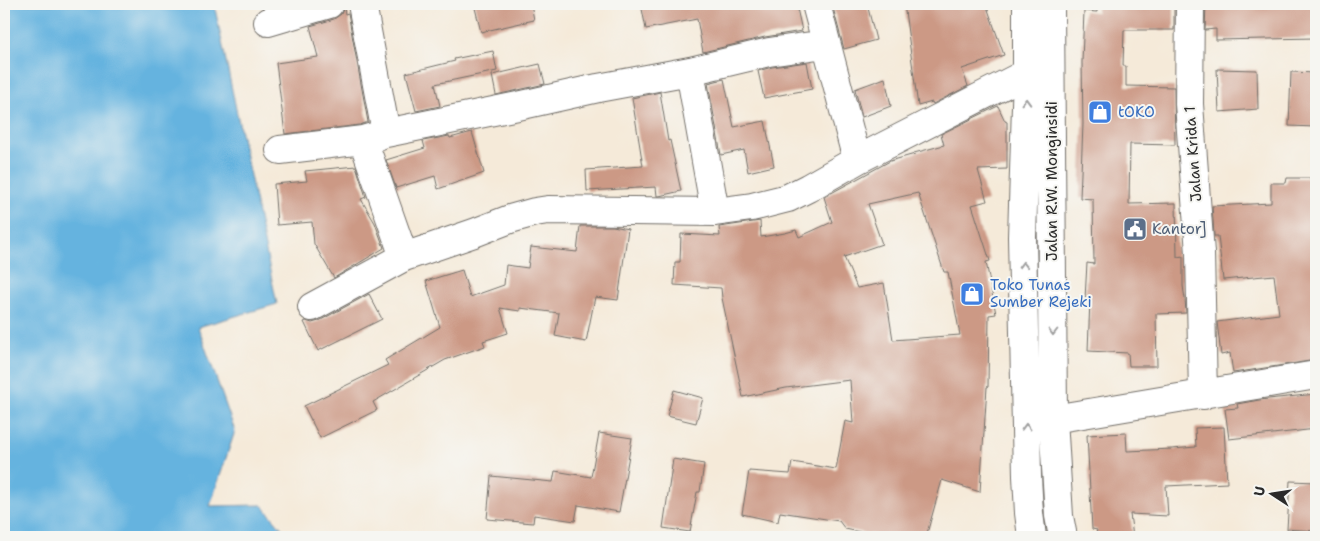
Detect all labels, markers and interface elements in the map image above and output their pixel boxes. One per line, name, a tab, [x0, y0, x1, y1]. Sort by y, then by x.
one-way arrow	[1021, 98, 1032, 106]
shop icon: tOKO	[1087, 99, 1113, 125]
street label: Jalan R.W. Monginsidi	[1042, 101, 1062, 261]
place label: tOKO	[1118, 102, 1155, 122]
street label: Jalan Krida 1	[1180, 105, 1206, 203]
public building icon: Kantor]	[1122, 216, 1148, 242]
place label: Kantor]	[1152, 219, 1207, 239]
one-way arrow	[1018, 260, 1028, 268]
place label: Toko Tunas Sumber Rejeki	[990, 275, 1092, 312]
shop icon: Toko Tunas Sumber Rejeki	[959, 281, 985, 307]
one-way arrow	[1047, 329, 1058, 337]
one-way arrow	[1021, 423, 1032, 431]
north arrow	[1248, 468, 1298, 518]
text: U	[1249, 485, 1269, 498]

